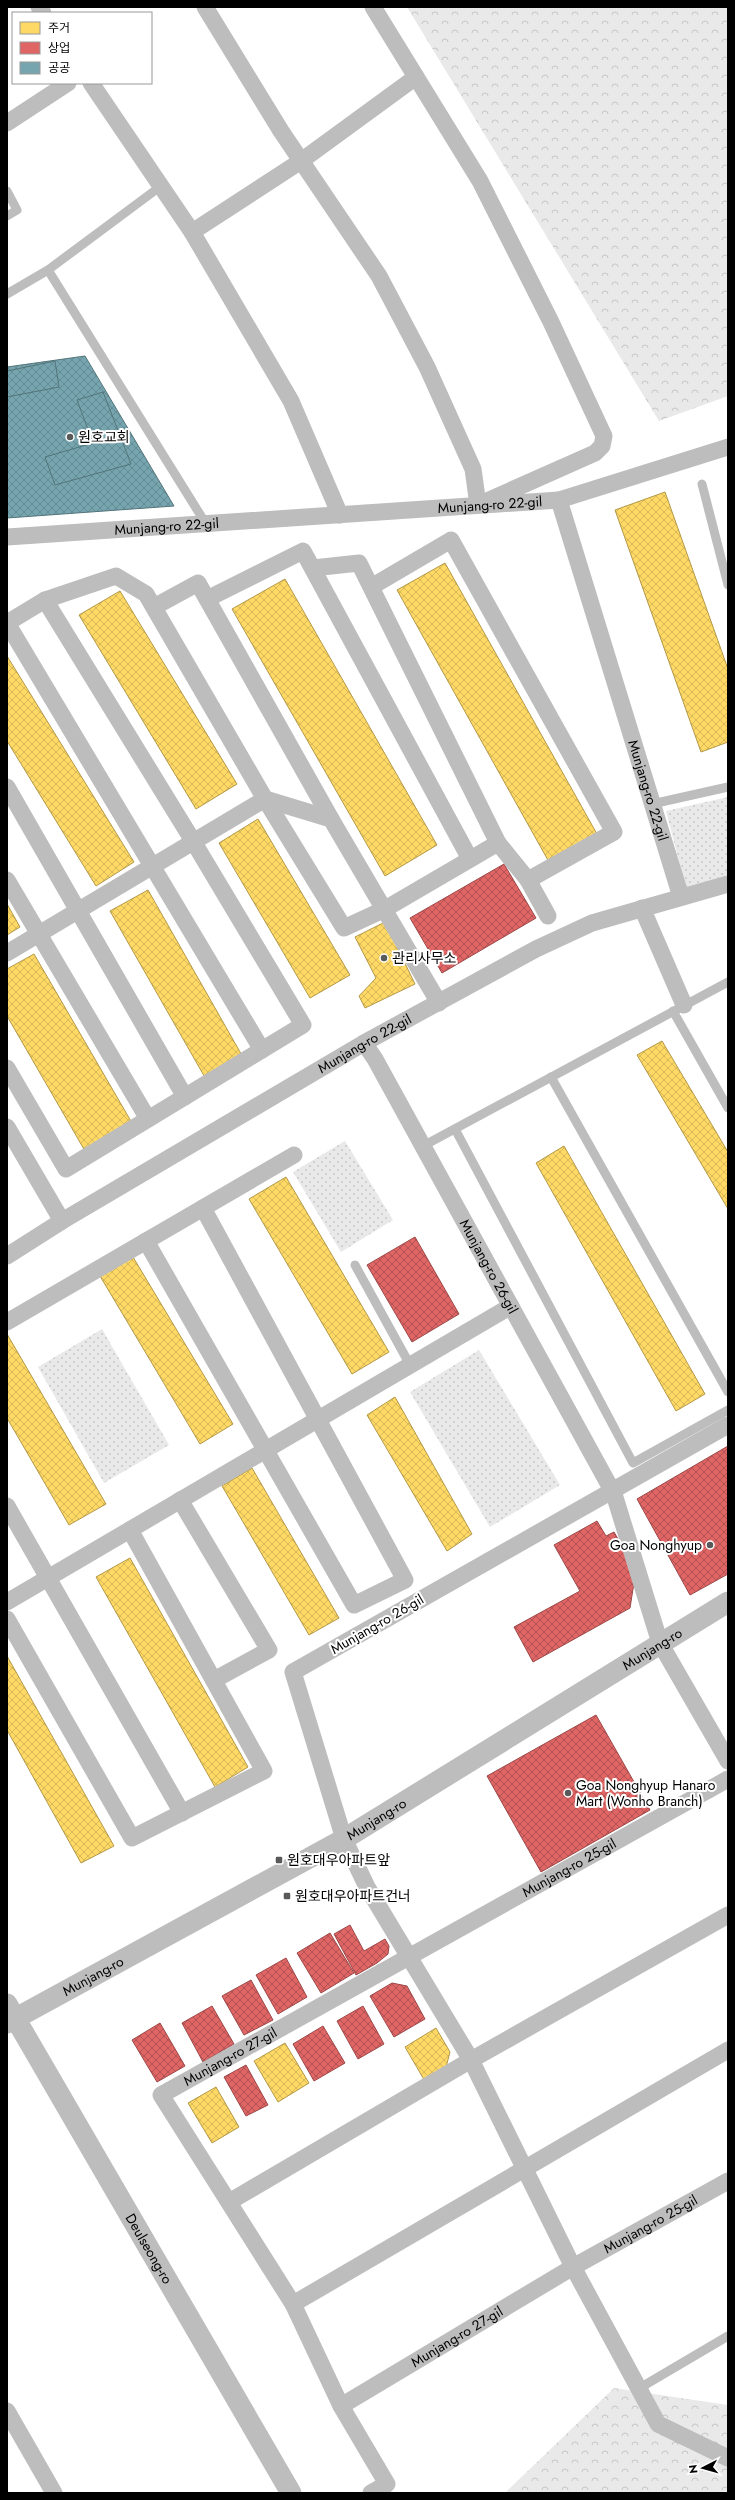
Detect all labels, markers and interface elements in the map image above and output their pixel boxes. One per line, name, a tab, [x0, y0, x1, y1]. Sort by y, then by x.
legend	[12, 12, 152, 84]
text: 주거	[48, 19, 70, 37]
text: 상업	[48, 39, 70, 57]
text: 공공	[48, 59, 70, 77]
place label: 원호교회	[78, 427, 130, 447]
marker: 원호교회	[65, 432, 75, 442]
street label: Munjang-ro 22-gil	[437, 491, 543, 518]
street label: Munjang-ro 22-gil	[114, 513, 220, 540]
street label: Munjang-ro 22-gil	[623, 737, 673, 843]
place label: 관리사무소	[392, 948, 457, 968]
marker: 관리사무소	[379, 953, 389, 963]
street label: Munjang-ro 22-gil	[314, 1009, 415, 1078]
street label: Munjang-ro 26-gil	[455, 1216, 523, 1317]
place label: Goa Nonghyup	[610, 1535, 702, 1555]
marker: Goa Nonghyup	[705, 1540, 715, 1550]
street label: Munjang-ro 26-gil	[327, 1589, 427, 1659]
street label: Munjang-ro	[618, 1623, 686, 1675]
place label: Goa Nonghyup Hanaro Mart (Wonho Branch)	[576, 1775, 716, 1811]
marker: Goa Nonghyup Hanaro Mart (Wonho Branch)	[563, 1788, 573, 1798]
street label: Munjang-ro	[343, 1793, 410, 1845]
street label: Munjang-ro 25-gil	[518, 1833, 620, 1902]
place label: 원호대우아파트앞	[287, 1850, 390, 1870]
marker: 원호대우아파트앞	[274, 1855, 284, 1865]
place label: 원호대우아파트건너	[295, 1886, 411, 1906]
marker: 원호대우아파트건너	[282, 1891, 292, 1901]
street label: Munjang-ro	[59, 1951, 127, 2001]
street label: Munjang-ro 27-gil	[180, 2022, 281, 2091]
street label: Munjang-ro 25-gil	[600, 2190, 701, 2258]
street label: Deulseong-ro	[121, 2210, 178, 2288]
street label: Munjang-ro 27-gil	[407, 2301, 507, 2372]
north arrow	[683, 2448, 723, 2488]
text: N	[685, 2464, 701, 2474]

